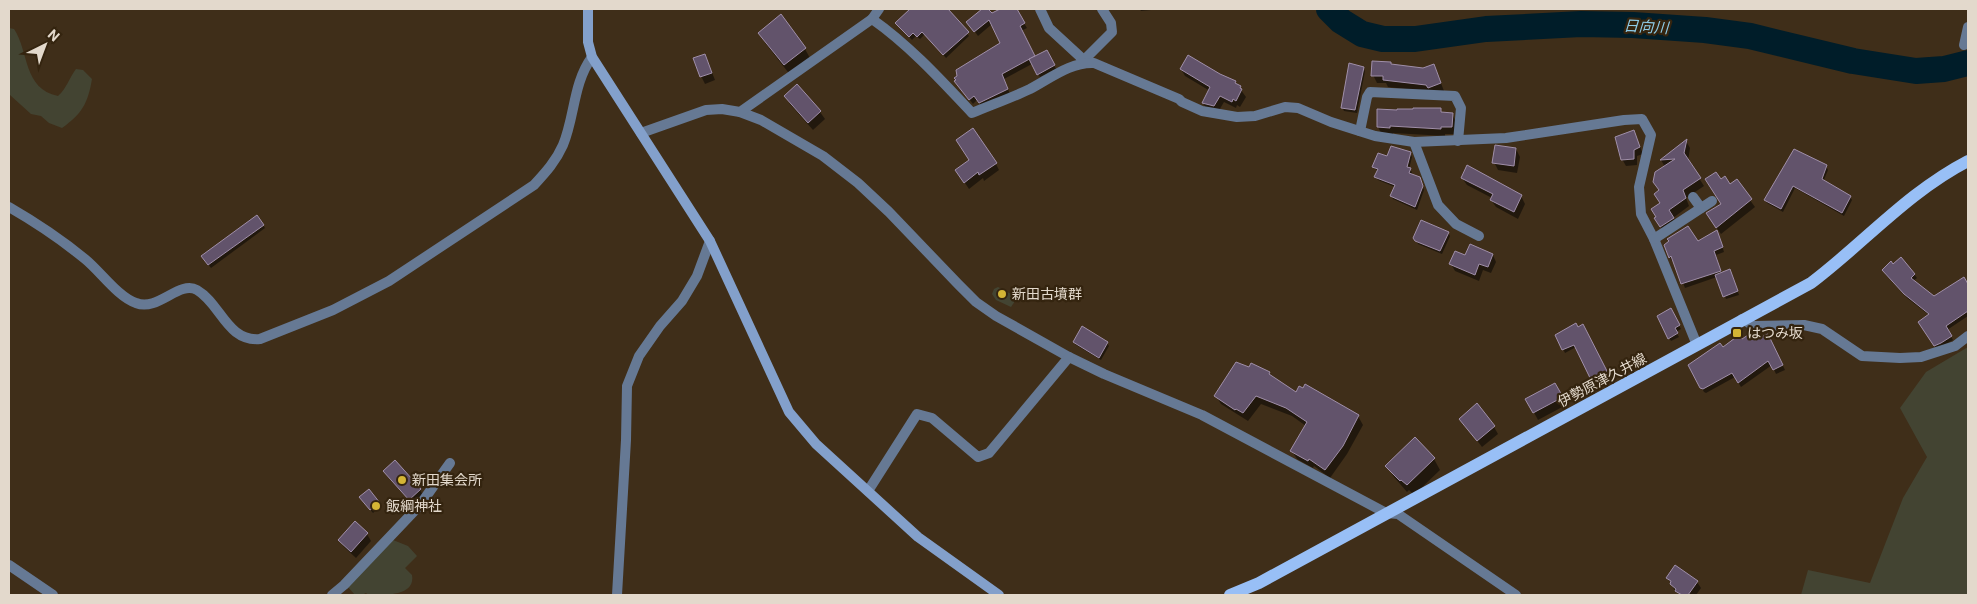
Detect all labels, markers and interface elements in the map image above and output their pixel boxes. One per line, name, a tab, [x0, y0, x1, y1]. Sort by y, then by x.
water label: 日向川	[1623, 17, 1671, 37]
north arrow	[20, 20, 70, 70]
text: N	[45, 26, 63, 45]
place label: 新田古墳群	[1012, 286, 1082, 302]
marker: 新田古墳群	[996, 288, 1008, 300]
place label: はつみ坂	[1747, 325, 1803, 341]
marker: はつみ坂	[1731, 327, 1743, 339]
street label: 伊勢原津久井線	[1555, 350, 1649, 410]
place label: 新田集会所	[412, 472, 482, 488]
marker: 新田集会所	[396, 474, 408, 486]
place label: 飯綱神社	[386, 498, 442, 514]
marker: 飯綱神社	[370, 500, 382, 512]

